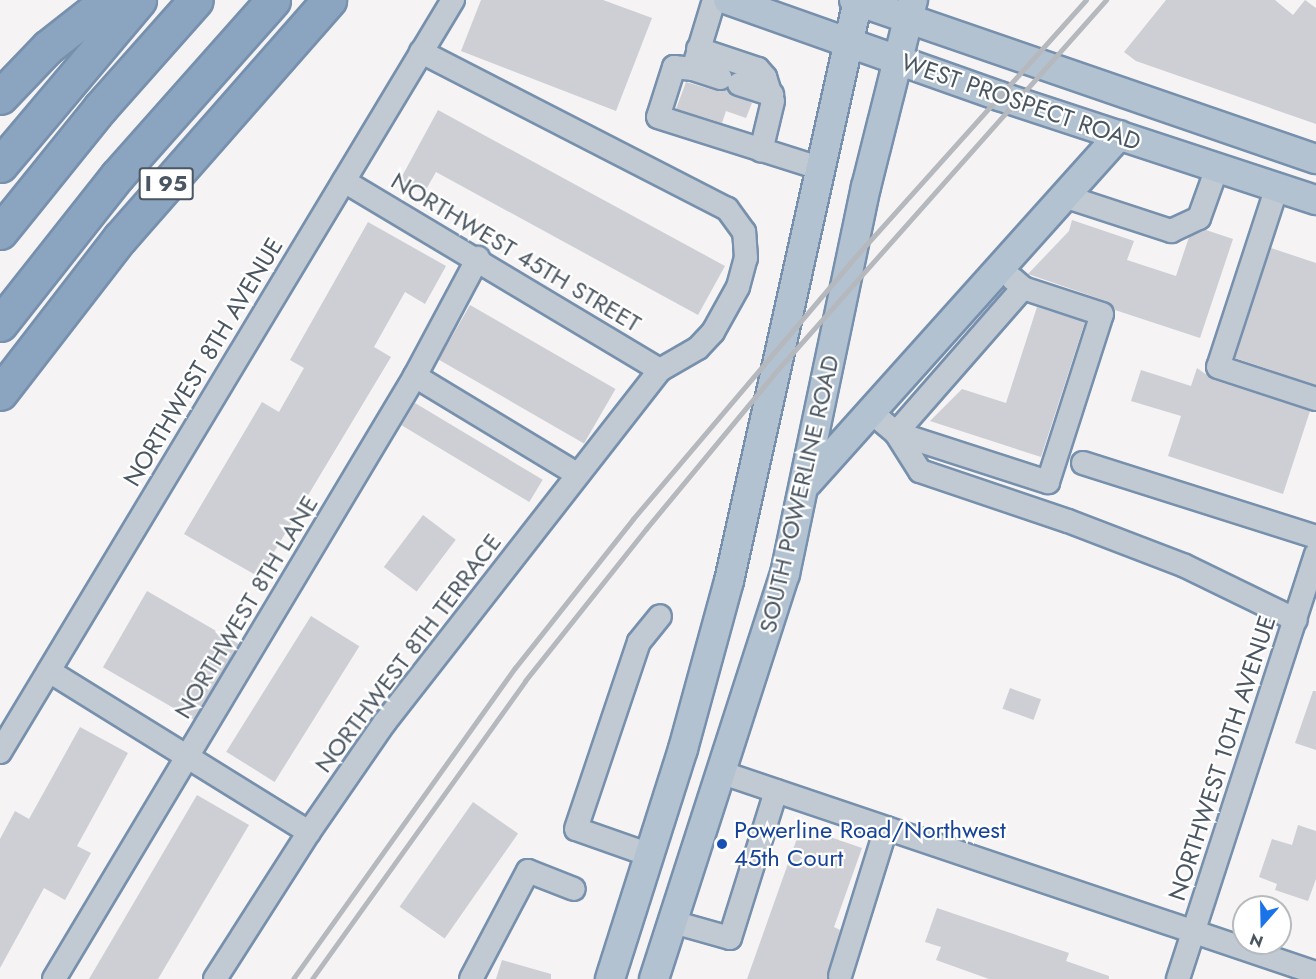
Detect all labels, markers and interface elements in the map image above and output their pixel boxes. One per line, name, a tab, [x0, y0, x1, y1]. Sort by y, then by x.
street label: WEST PROSPECT ROAD	[897, 47, 1145, 157]
road number: I 95	[138, 165, 195, 203]
street label: NORTHWEST 45TH STREET	[386, 166, 646, 338]
street label: NORTHWEST 8TH AVENUE	[117, 232, 289, 492]
street label: SOUTH POWERLINE ROAD	[753, 352, 845, 636]
street label: NORTHWEST 8TH LANE	[168, 490, 324, 724]
street label: NORTHWEST 8TH TERRACE	[309, 528, 507, 778]
street label: NORTHWEST 10TH AVENUE	[1162, 612, 1282, 904]
place label: Powerline Road/Northwest 45th Court	[734, 816, 1006, 872]
marker: Powerline Road/Northwest 45th Court	[715, 837, 729, 851]
north arrow	[1232, 895, 1292, 955]
text: N	[1246, 928, 1266, 953]

